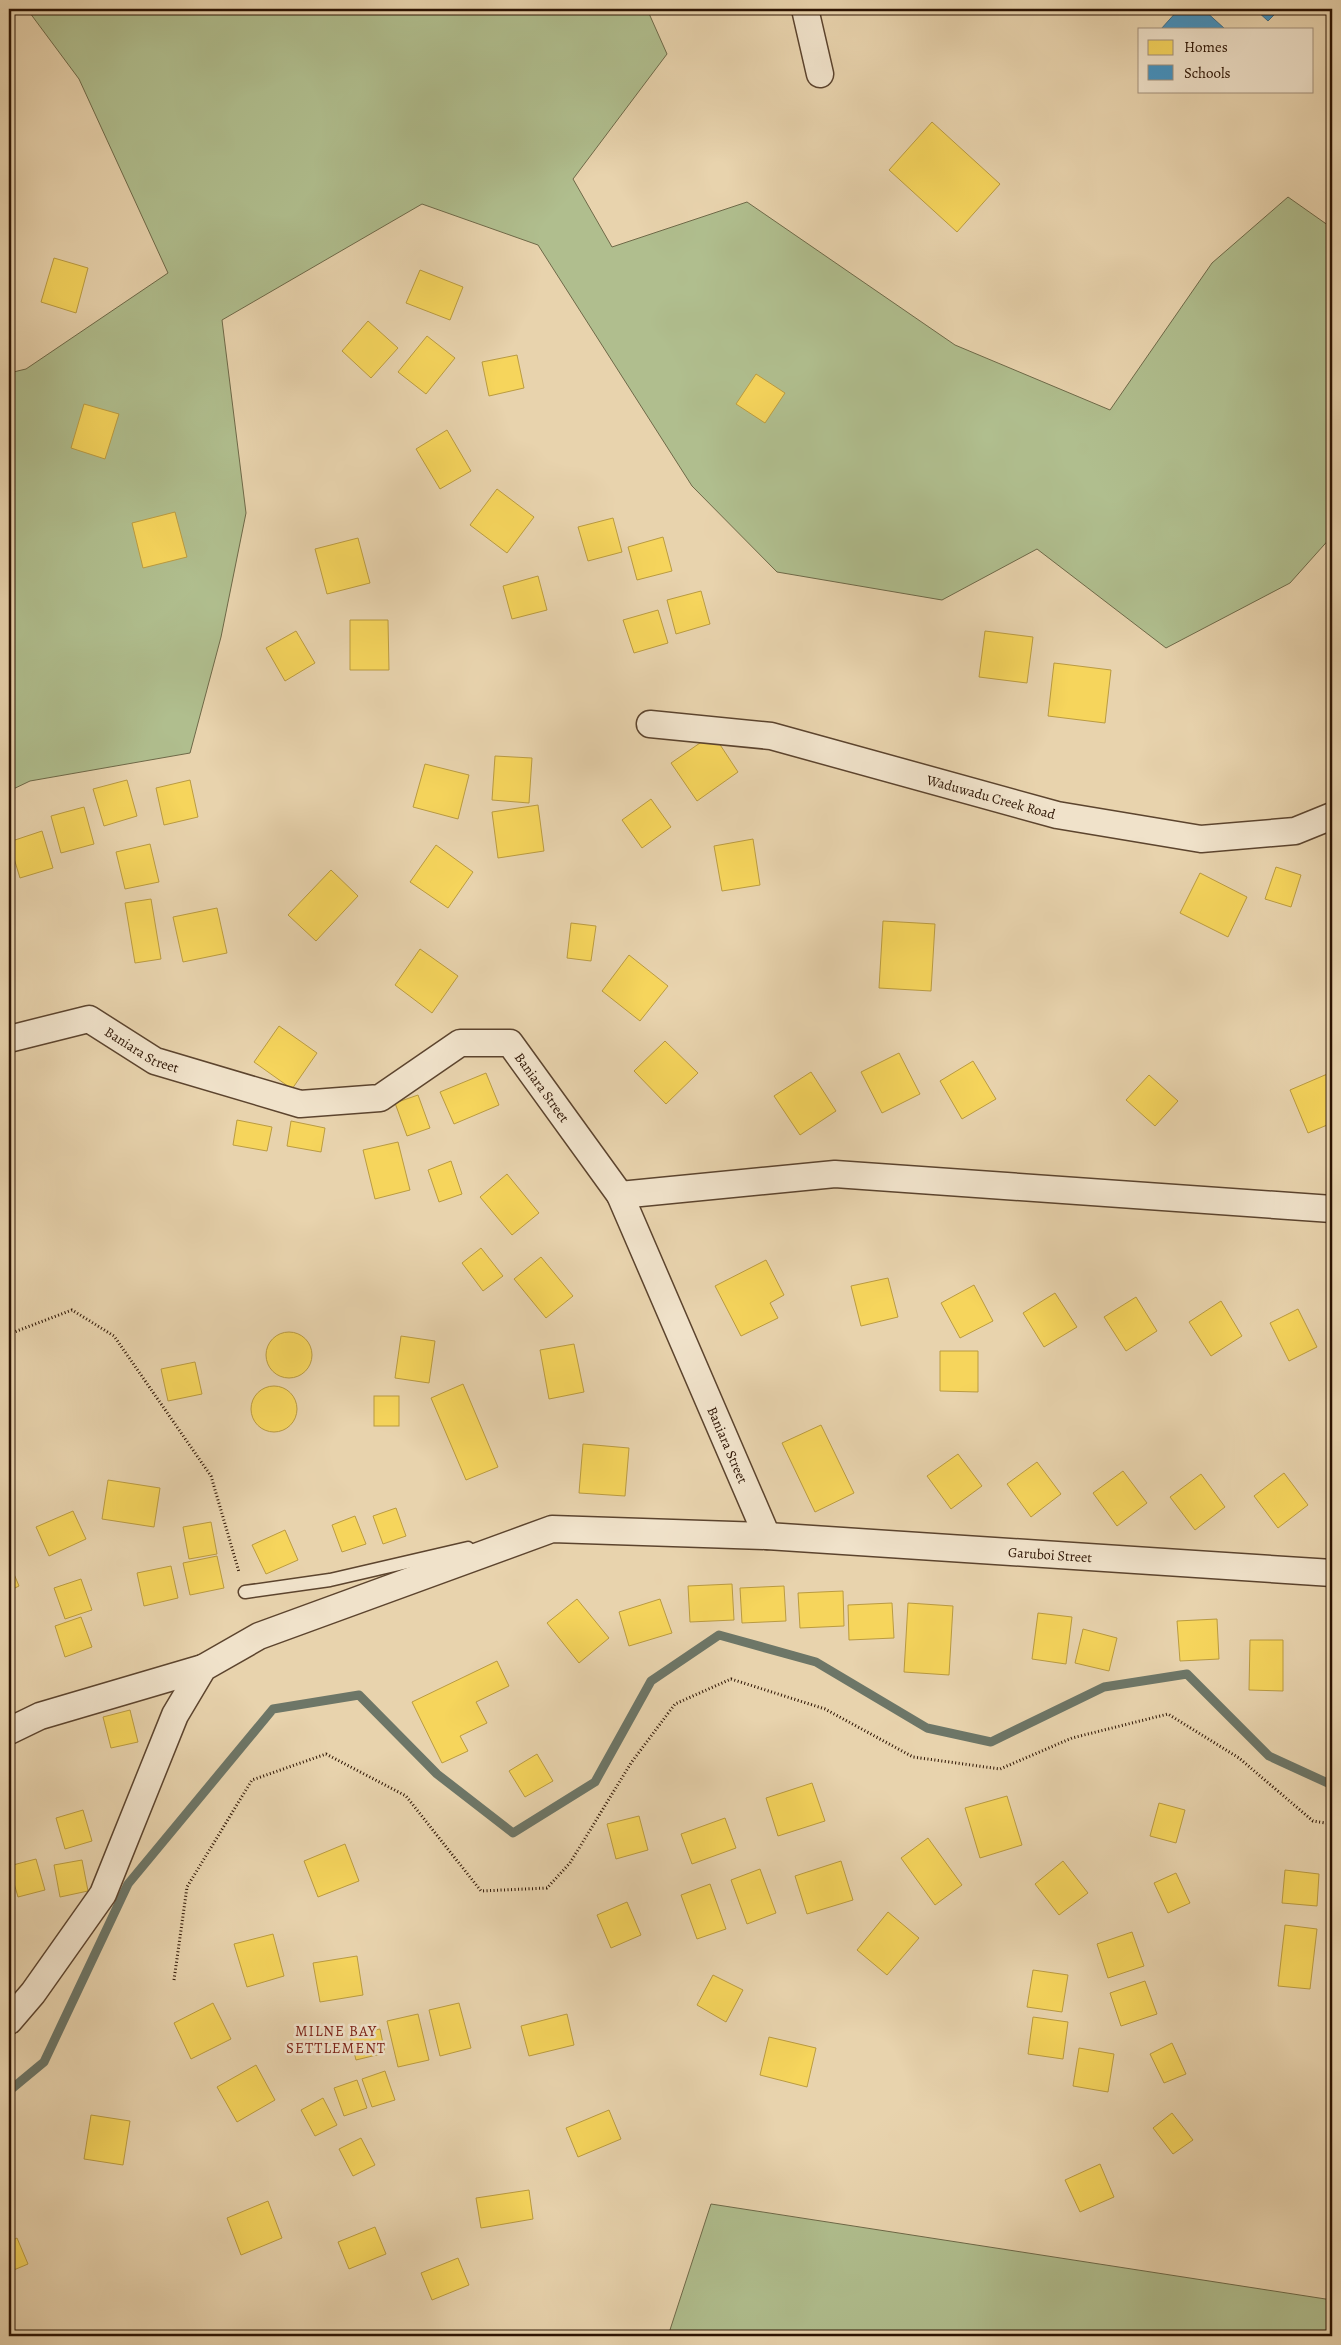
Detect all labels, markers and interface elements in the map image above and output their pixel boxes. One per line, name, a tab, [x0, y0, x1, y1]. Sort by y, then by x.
legend	[1138, 28, 1314, 92]
text: Homes	[1184, 37, 1228, 57]
text: Schools	[1184, 63, 1231, 83]
street label: Waduwadu Creek Road	[923, 770, 1058, 824]
street label: Baniara Street	[101, 1022, 181, 1078]
street label: Baniara Street	[510, 1049, 574, 1127]
street label: Baniara Street	[702, 1404, 752, 1487]
street label: Garuboi Street	[1008, 1543, 1093, 1567]
district label: MILNE BAY SETTLEMENT	[286, 2021, 386, 2058]

